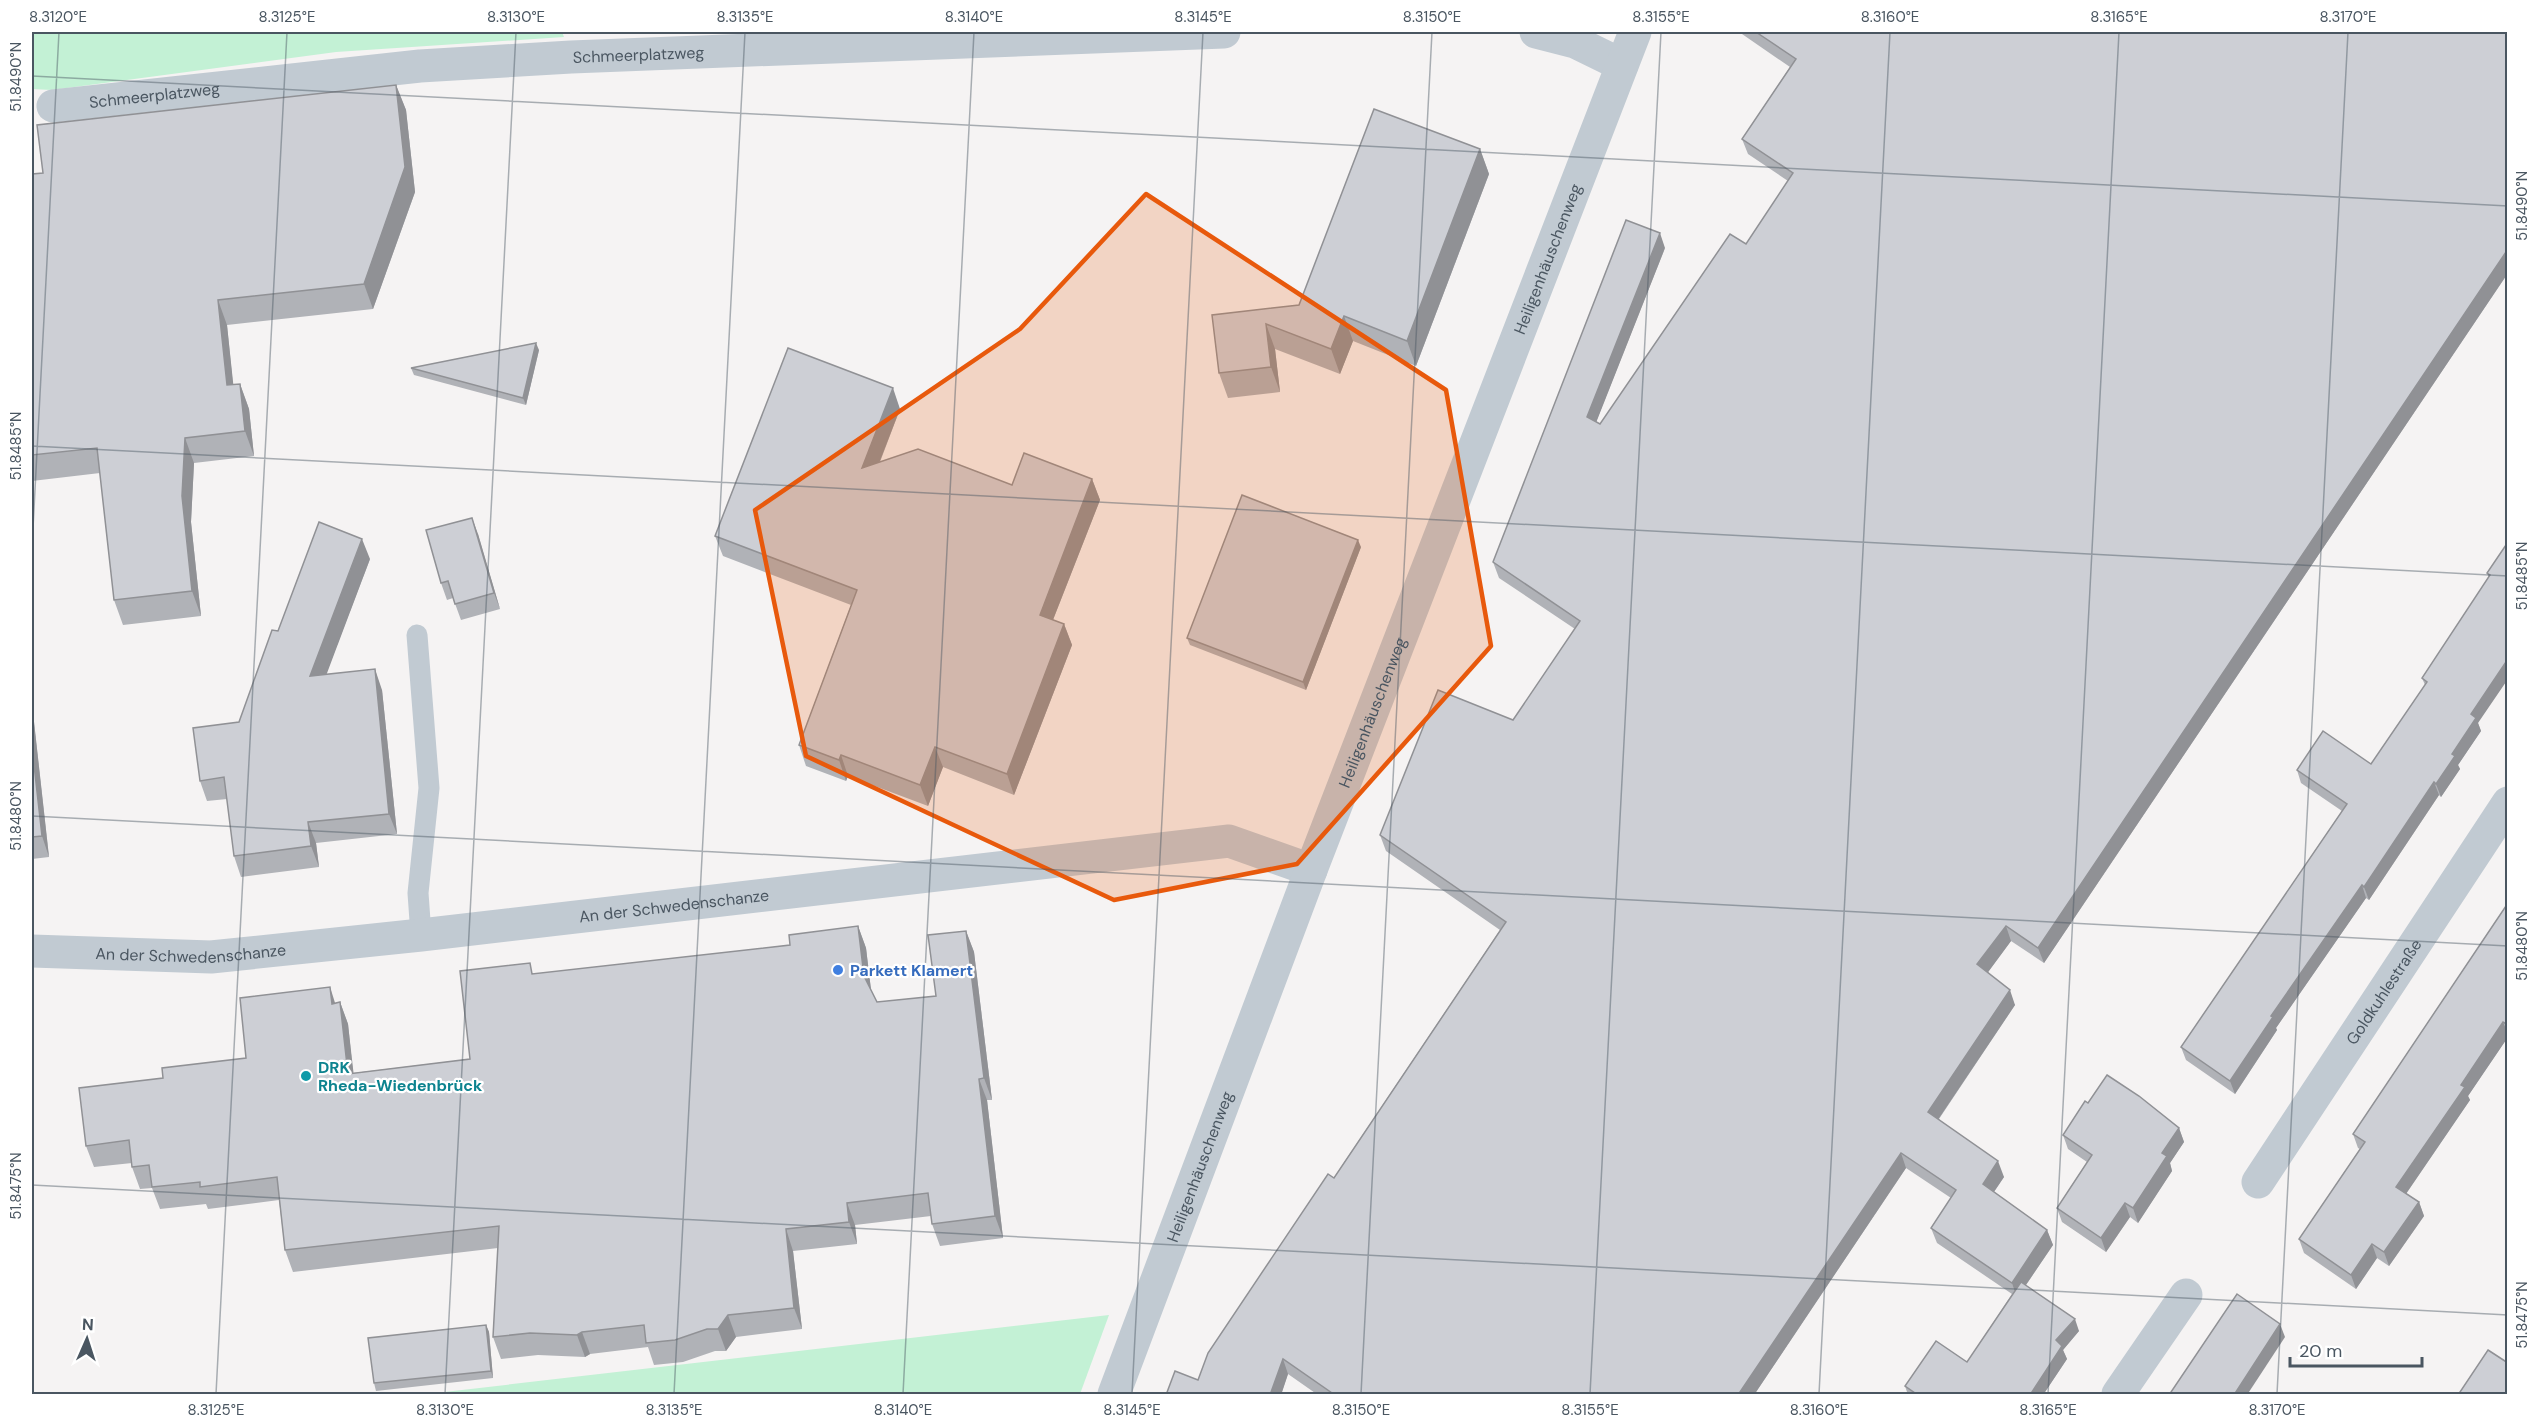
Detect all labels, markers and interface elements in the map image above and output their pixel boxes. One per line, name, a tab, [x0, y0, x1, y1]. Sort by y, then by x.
text: 8.3120°E	[29, 7, 87, 27]
text: 8.3125°E	[259, 7, 315, 27]
text: 8.3130°E	[487, 7, 545, 27]
text: 8.3135°E	[716, 7, 774, 27]
text: 8.3140°E	[945, 7, 1003, 27]
text: 8.3145°E	[1174, 7, 1232, 27]
text: 8.3150°E	[1403, 7, 1461, 27]
text: 8.3155°E	[1632, 7, 1690, 27]
text: 8.3160°E	[1861, 7, 1919, 27]
text: 8.3165°E	[2090, 7, 2148, 27]
text: 8.3170°E	[2319, 7, 2377, 27]
street label: Schmeerplatzweg	[572, 41, 705, 67]
text: 51.8490°N	[6, 42, 26, 112]
street label: Schmeerplatzweg	[88, 77, 221, 113]
text: 51.8490°N	[2512, 171, 2532, 241]
street label: Heiligenhäuschenweg	[1509, 181, 1586, 337]
text: 51.8485°N	[6, 412, 26, 480]
text: 51.8485°N	[2512, 542, 2532, 610]
street label: Heiligenhäuschenweg	[1333, 634, 1411, 791]
text: 51.8480°N	[6, 781, 26, 851]
street label: An der Schwedenschanze	[578, 884, 770, 927]
text: 51.8480°N	[2512, 911, 2532, 981]
street label: Goldkuhlestraße	[2341, 935, 2426, 1049]
street label: An der Schwedenschanze	[95, 939, 287, 968]
place label: Parkett Klamert	[850, 960, 973, 981]
marker: Parkett Klamert	[831, 963, 845, 977]
place label: DRK Rheda-Wiedenbrück	[318, 1057, 483, 1096]
marker: DRK Rheda-Wiedenbrück	[299, 1069, 313, 1083]
street label: Heiligenhäuschenweg	[1162, 1088, 1237, 1245]
text: 51.8475°N	[6, 1152, 26, 1220]
text: 51.8475°N	[2512, 1281, 2532, 1349]
north arrow	[57, 1309, 117, 1369]
text: N	[81, 1314, 94, 1335]
scale bar	[2290, 1330, 2422, 1368]
text: 20 m	[2299, 1339, 2342, 1363]
text: 8.3125°E	[188, 1400, 244, 1420]
text: 8.3130°E	[416, 1400, 474, 1420]
text: 8.3135°E	[645, 1400, 703, 1420]
text: 8.3140°E	[874, 1400, 932, 1420]
text: 8.3145°E	[1103, 1400, 1161, 1420]
text: 8.3150°E	[1332, 1400, 1390, 1420]
text: 8.3155°E	[1561, 1400, 1619, 1420]
text: 8.3160°E	[1790, 1400, 1848, 1420]
text: 8.3165°E	[2019, 1400, 2077, 1420]
text: 8.3170°E	[2248, 1400, 2306, 1420]

